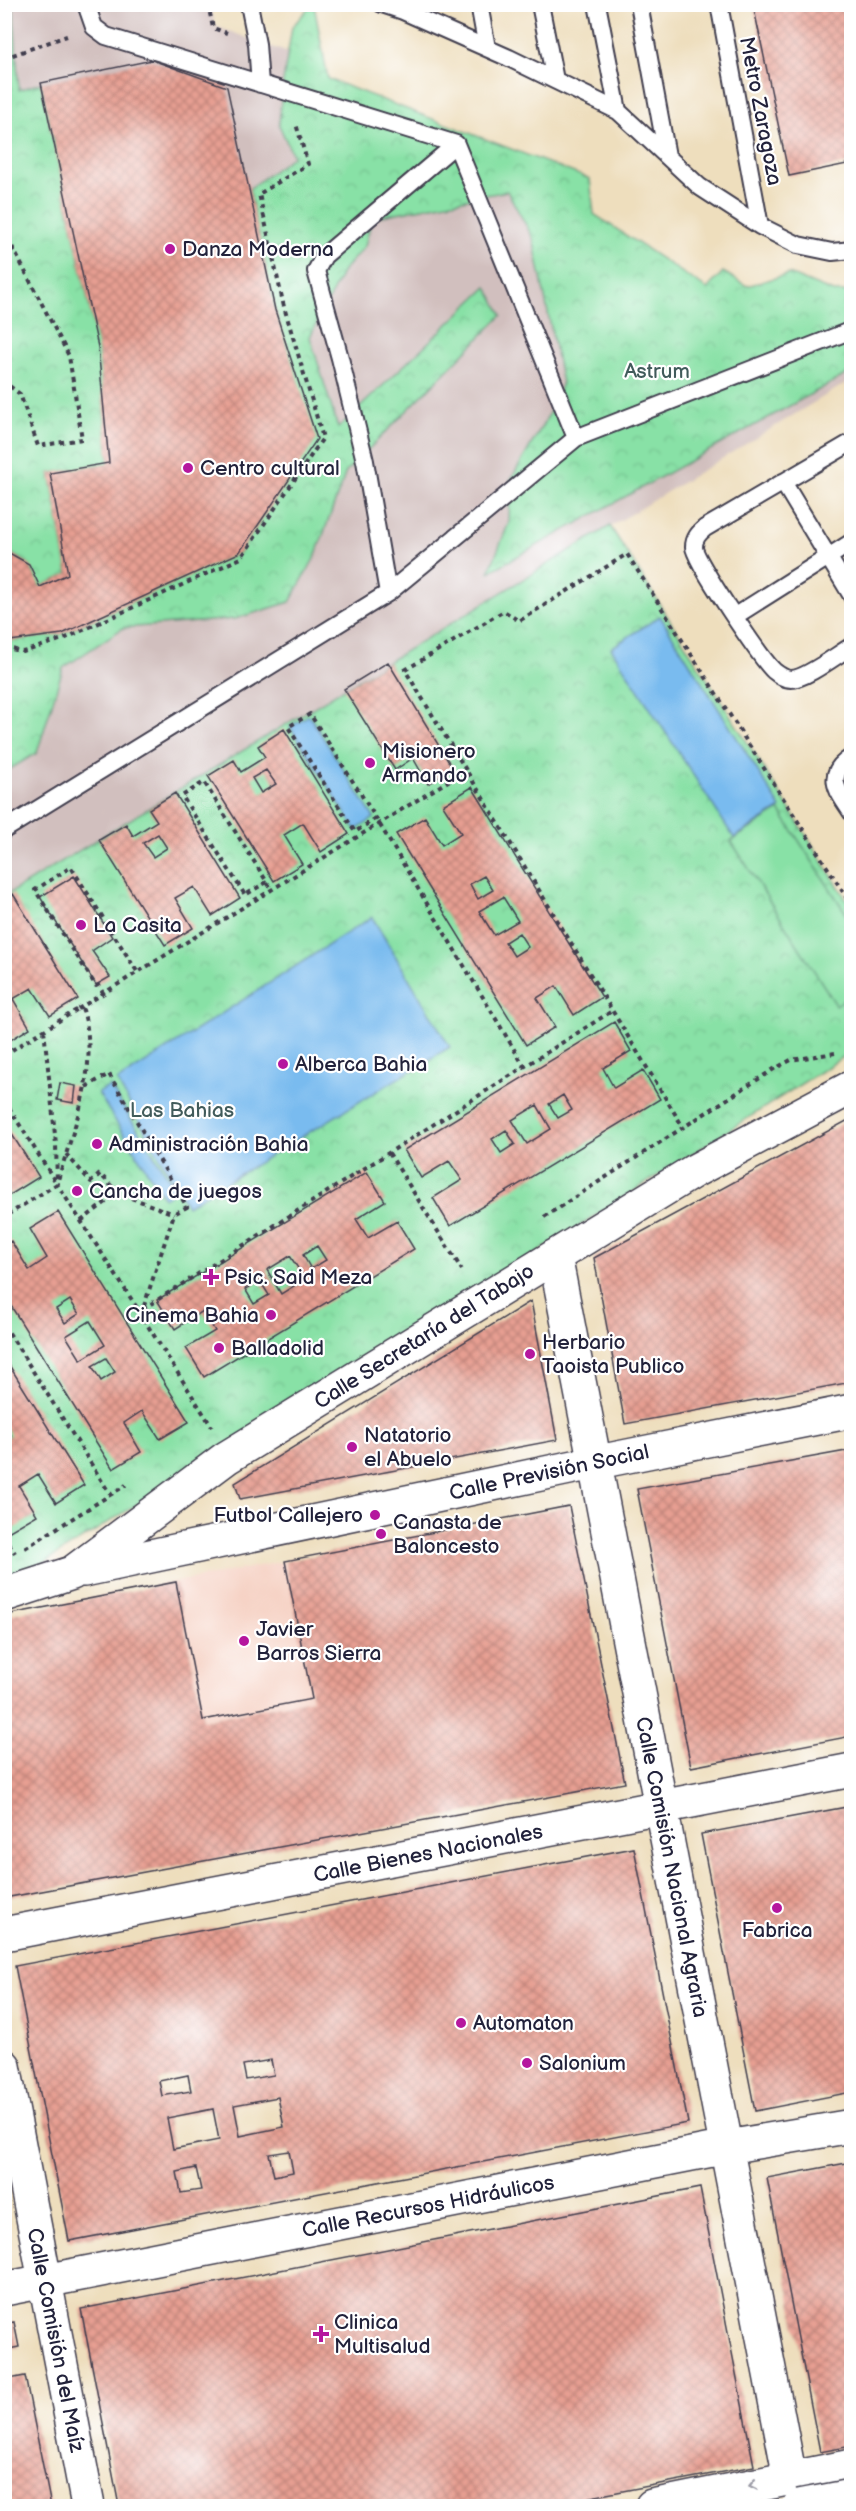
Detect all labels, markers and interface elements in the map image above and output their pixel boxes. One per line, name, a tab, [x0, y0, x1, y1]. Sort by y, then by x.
street label: Metro Zaragoza	[734, 35, 787, 188]
place label: Danza Moderna	[182, 237, 334, 262]
marker: Danza Moderna	[163, 242, 177, 256]
park label: Astrum	[624, 359, 690, 384]
place label: Centro cultural	[200, 456, 340, 481]
marker: Centro cultural	[181, 461, 195, 475]
place label: Misionero Armando	[382, 739, 476, 788]
marker: Misionero Armando	[363, 756, 377, 770]
place label: La Casita	[93, 913, 182, 938]
marker: La Casita	[74, 918, 88, 932]
place label: Alberca Bahia	[295, 1052, 427, 1077]
marker: Alberca Bahia	[276, 1057, 290, 1071]
park label: Las Bahias	[130, 1098, 234, 1123]
place label: Administración Bahia	[109, 1132, 309, 1157]
marker: Administración Bahia	[90, 1137, 104, 1151]
place label: Cancha de juegos	[89, 1179, 262, 1204]
marker: Cancha de juegos	[70, 1184, 84, 1198]
street label: Calle Secretaría del Tabajo	[310, 1258, 539, 1414]
place label: Psic. Said Meza	[224, 1265, 373, 1290]
marker: Psic. Said Meza	[202, 1268, 220, 1286]
place label: Cinema Bahia	[125, 1303, 259, 1328]
marker: Cinema Bahia	[264, 1308, 278, 1322]
place label: Herbario Taoista Publico	[542, 1330, 684, 1379]
place label: Balladolid	[231, 1336, 324, 1361]
marker: Balladolid	[212, 1341, 226, 1355]
marker: Herbario Taoista Publico	[523, 1347, 537, 1361]
place label: Natatorio el Abuelo	[364, 1423, 452, 1472]
street label: Calle Previsión Social	[447, 1439, 651, 1506]
marker: Natatorio el Abuelo	[345, 1440, 359, 1454]
place label: Futbol Callejero	[213, 1503, 363, 1528]
marker: Futbol Callejero	[368, 1508, 382, 1522]
place label: Canasta de Baloncesto	[393, 1510, 502, 1559]
marker: Canasta de Baloncesto	[374, 1527, 388, 1541]
place label: Javier Barros Sierra	[256, 1617, 381, 1666]
marker: Javier Barros Sierra	[237, 1634, 251, 1648]
street label: Calle Comisión Nacional Agraria	[630, 1715, 713, 2020]
street label: Calle Bienes Nacionales	[311, 1819, 545, 1888]
marker: Fabrica	[770, 1901, 784, 1915]
place label: Fabrica	[741, 1918, 813, 1943]
place label: Automaton	[473, 2011, 574, 2036]
marker: Automaton	[454, 2016, 468, 2030]
place label: Salonium	[539, 2051, 626, 2076]
marker: Salonium	[520, 2056, 534, 2070]
street label: Calle Recursos Hidráulicos	[300, 2170, 556, 2243]
street label: Calle Comisión del Maíz	[21, 2226, 90, 2455]
place label: Clinica Multisalud	[334, 2310, 431, 2359]
marker: Clinica Multisalud	[312, 2325, 330, 2343]
one-way arrow	[748, 2478, 758, 2491]

